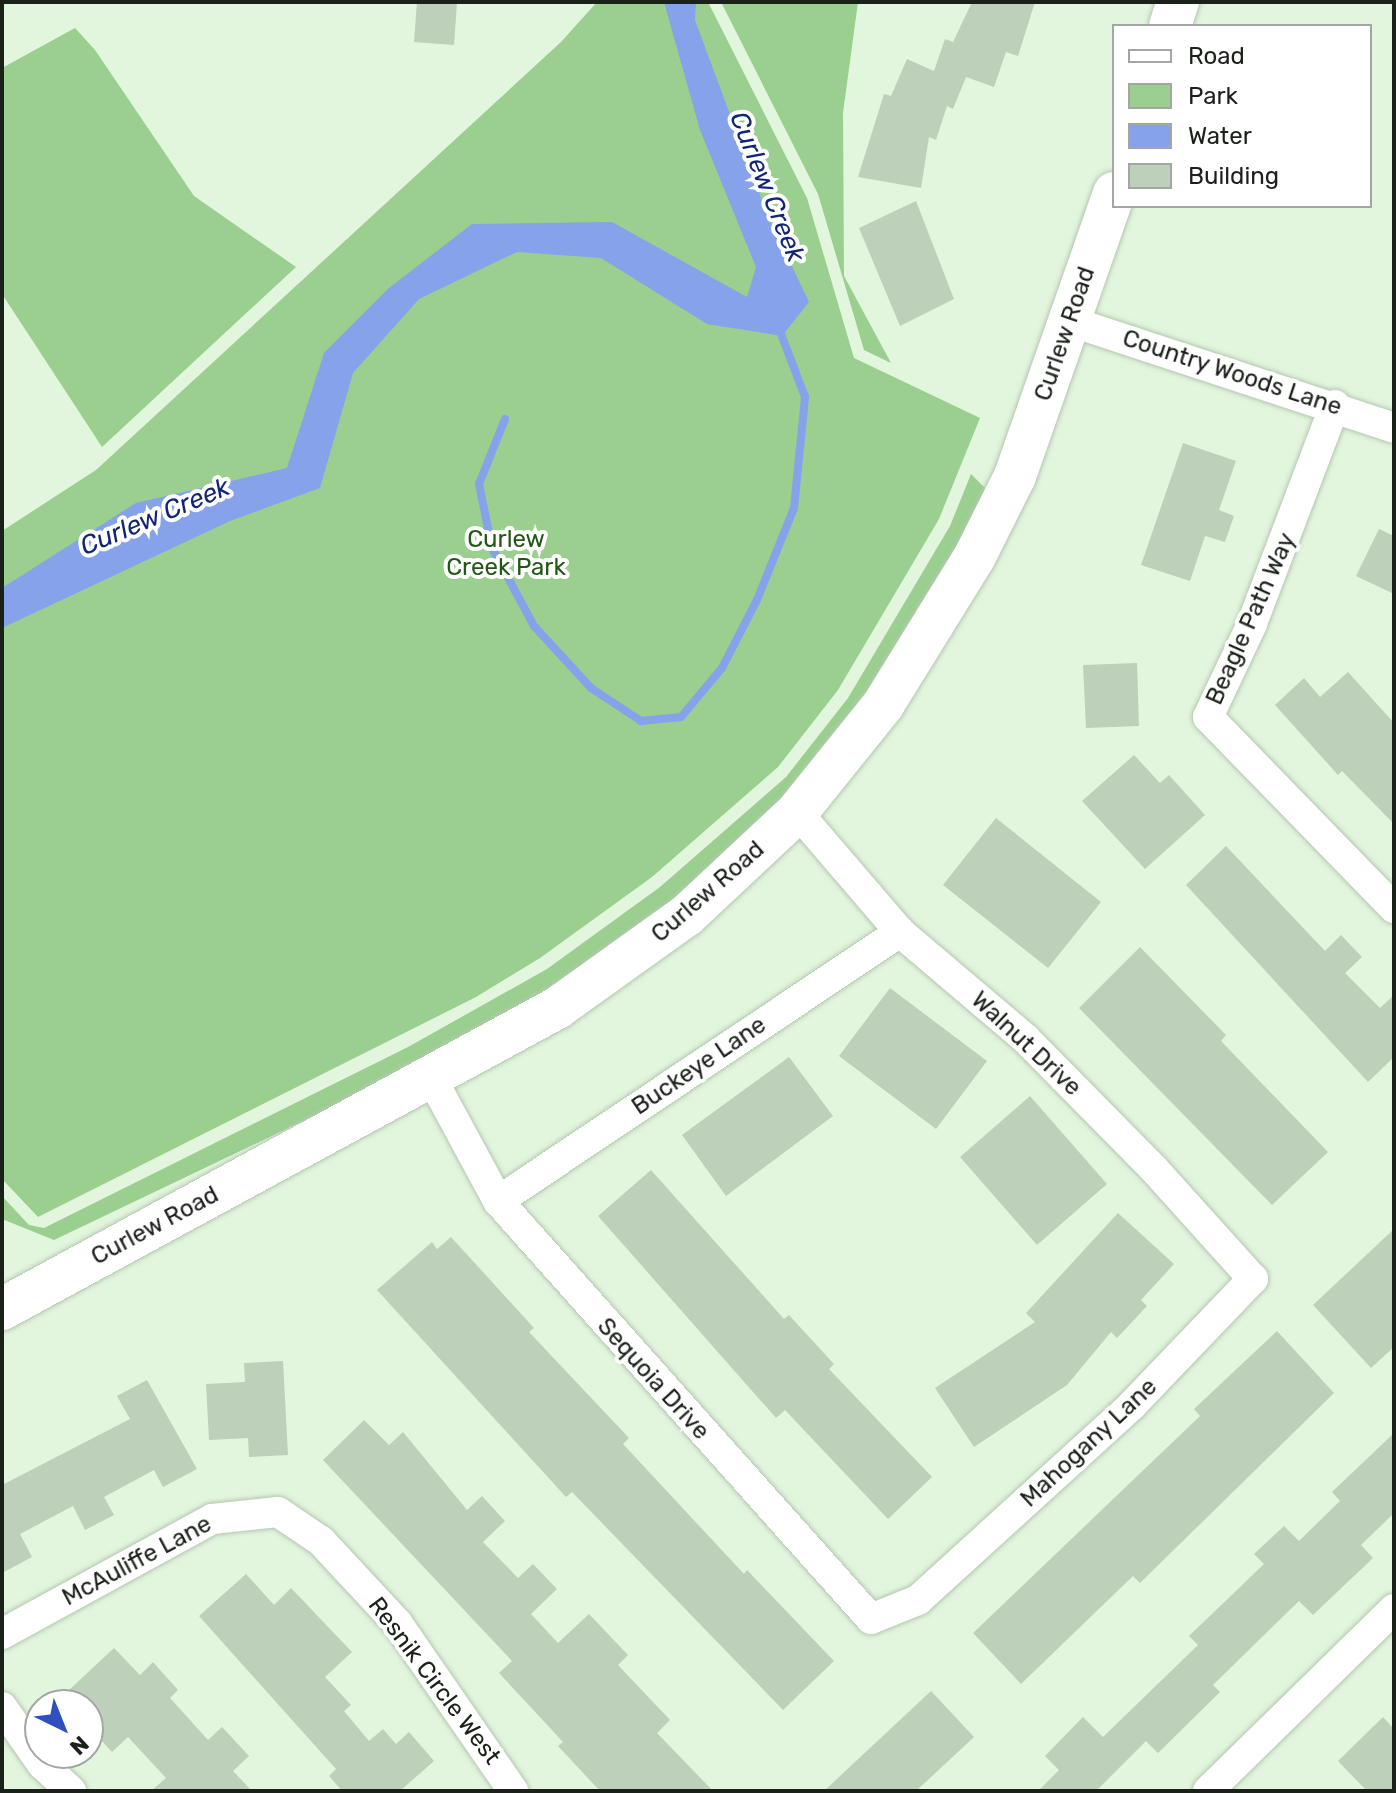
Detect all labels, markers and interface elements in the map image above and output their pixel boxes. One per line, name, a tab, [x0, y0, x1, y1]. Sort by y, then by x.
legend	[1112, 24, 1372, 208]
text: Road	[1188, 42, 1245, 70]
text: Park	[1188, 82, 1238, 110]
water label: Curlew Creek	[723, 107, 811, 267]
text: Water	[1188, 122, 1252, 150]
text: Building	[1188, 162, 1279, 190]
street label: Curlew Road	[1029, 263, 1101, 405]
street label: Country Woods Lane	[1118, 324, 1346, 422]
water label: Curlew Creek	[75, 471, 235, 563]
park label: Curlew Creek Park	[446, 526, 566, 582]
street label: Beagle Path Way	[1200, 529, 1302, 709]
street label: Curlew Road	[646, 835, 770, 949]
street label: Walnut Drive	[965, 986, 1087, 1102]
street label: Buckeye Lane	[627, 1011, 771, 1121]
street label: Curlew Road	[86, 1180, 224, 1272]
street label: Sequoia Drive	[591, 1312, 715, 1446]
street label: Mahogany Lane	[1015, 1372, 1163, 1514]
street label: McAuliffe Lane	[58, 1510, 216, 1612]
street label: Resnik Circle West	[362, 1591, 506, 1771]
north arrow	[24, 1689, 104, 1769]
text: N	[64, 1730, 94, 1761]

